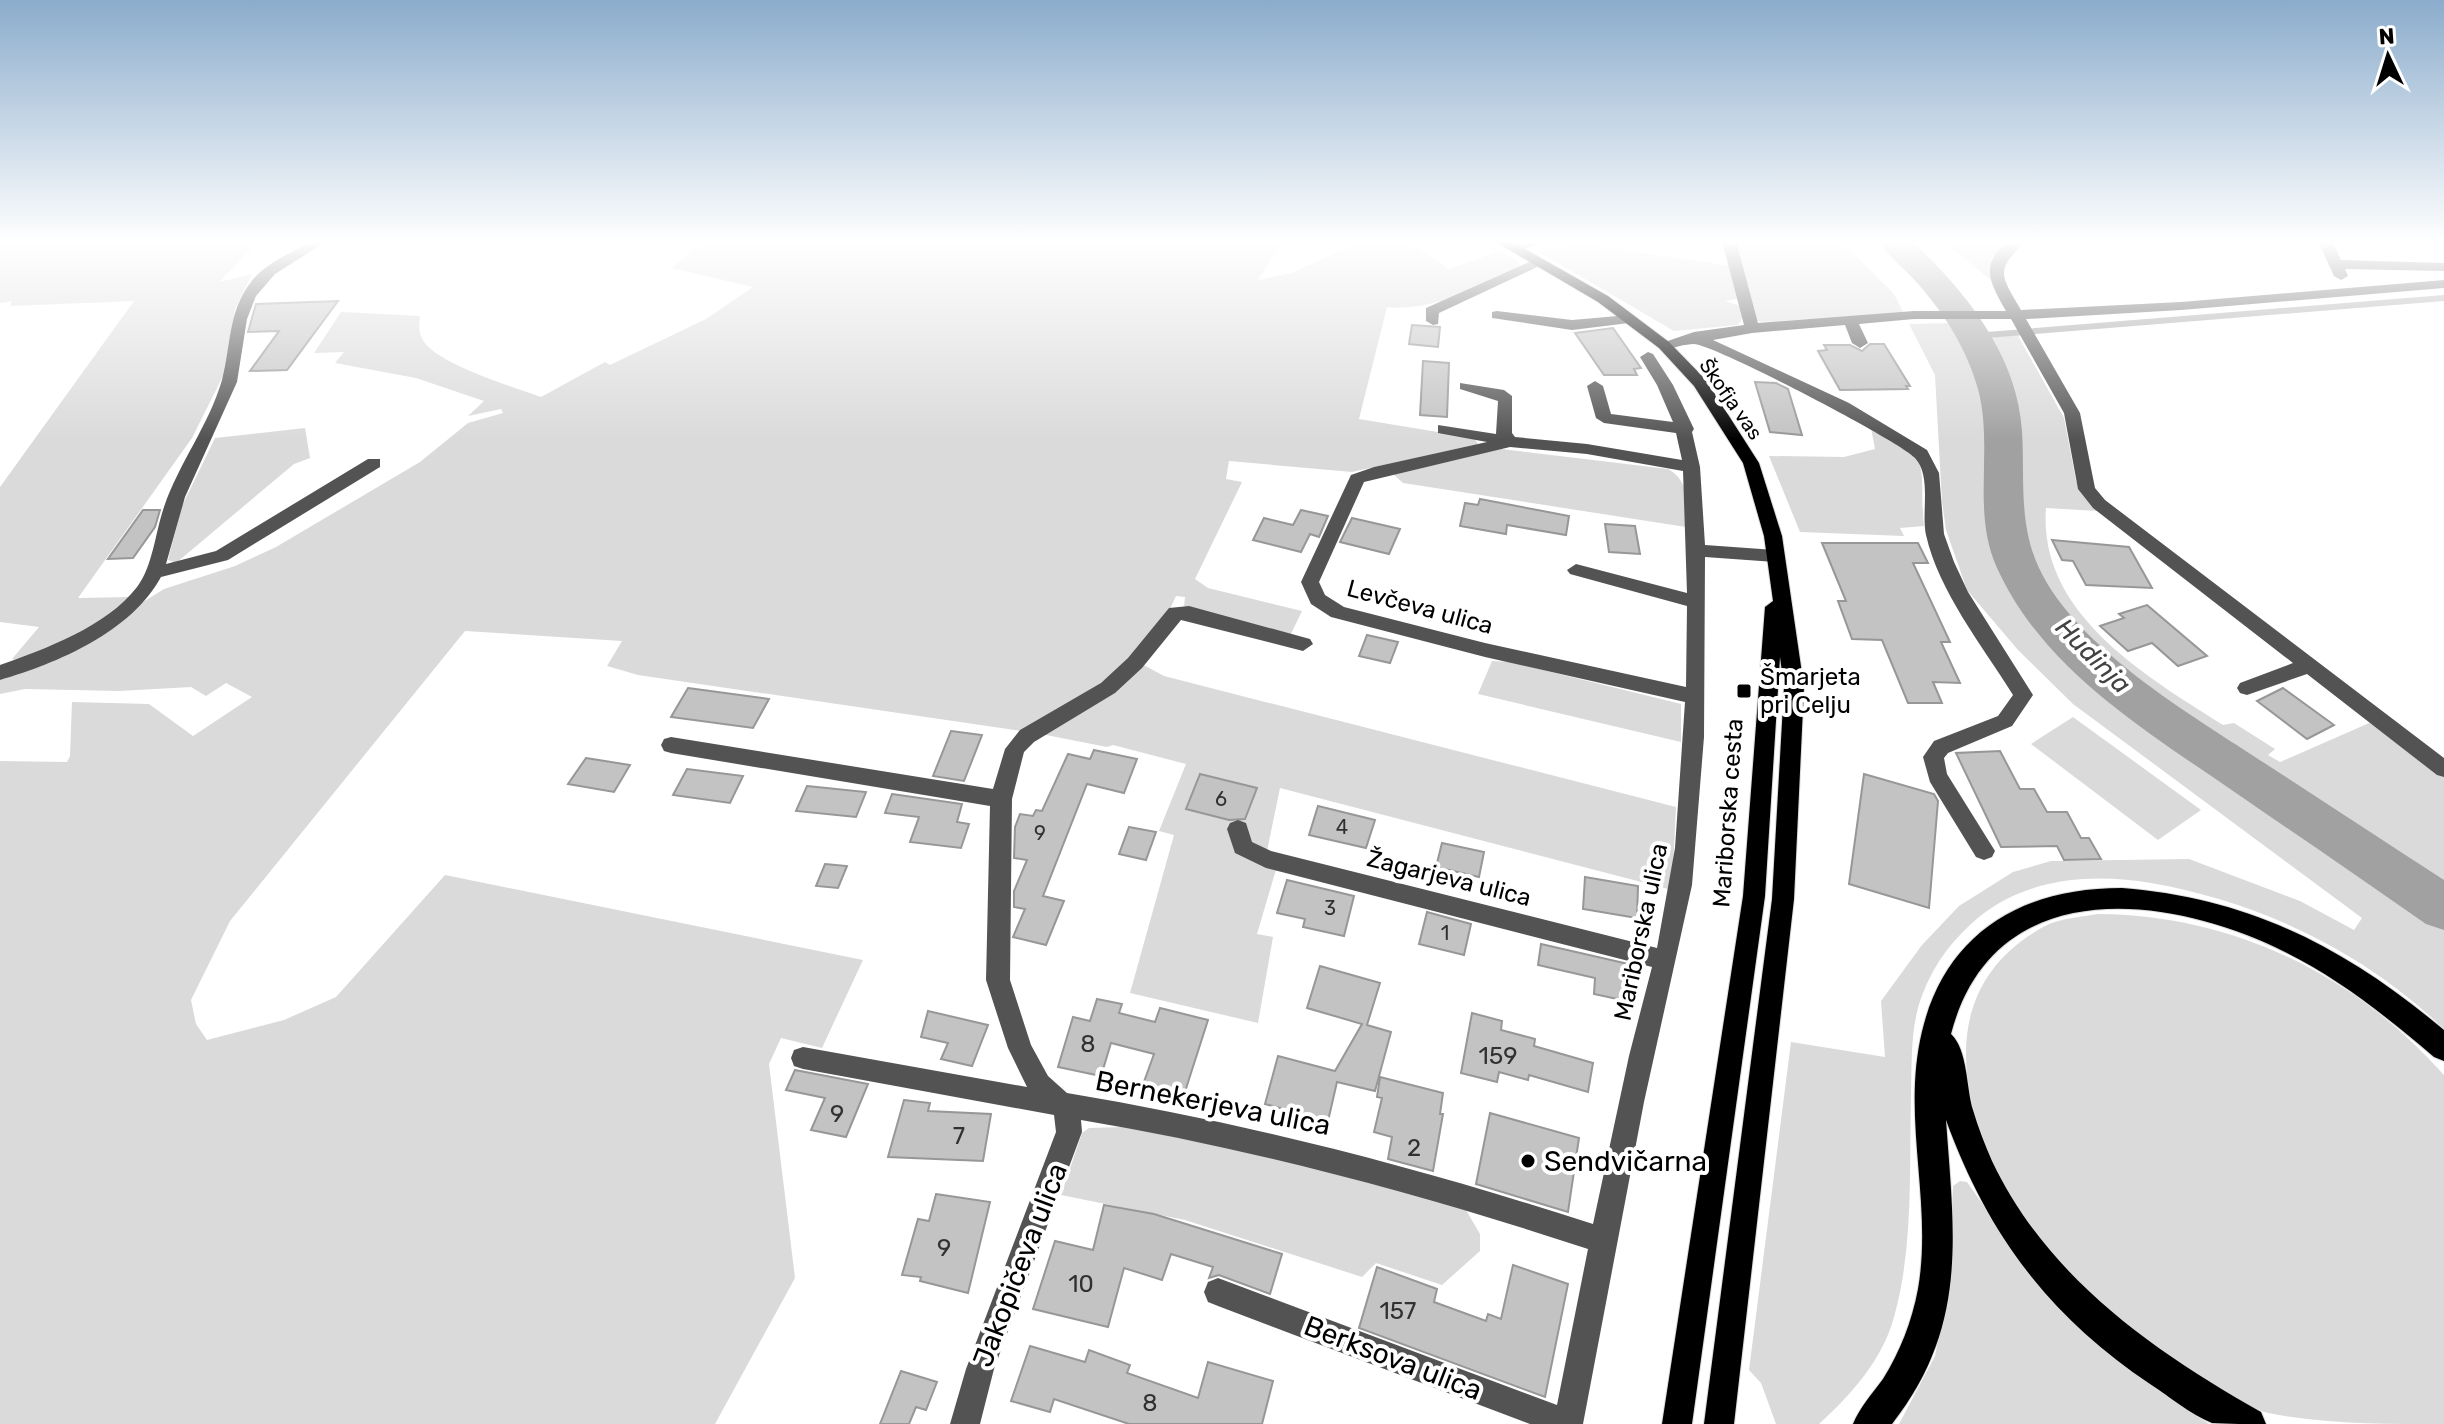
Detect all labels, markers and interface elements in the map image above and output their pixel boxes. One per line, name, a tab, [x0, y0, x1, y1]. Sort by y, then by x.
north arrow	[2348, 16, 2428, 96]
text: N	[2378, 23, 2395, 51]
street label: Škofja vas	[1694, 354, 1768, 444]
street label: Levčeva ulica	[1344, 574, 1496, 640]
water label: Hudinja	[2049, 612, 2137, 700]
place label: Šmarjeta pri Celju	[1760, 663, 1861, 719]
marker: Šmarjeta pri Celju	[1735, 682, 1753, 700]
street label: Mariborska cesta	[1707, 718, 1749, 908]
house number: 6	[1215, 787, 1227, 811]
house number: 4	[1336, 815, 1348, 839]
house number: 9	[1034, 821, 1046, 845]
street label: Mariborska ulica	[1609, 841, 1673, 1023]
street label: Žagarjeva ulica	[1364, 844, 1534, 912]
house number: 3	[1324, 896, 1336, 920]
house number: 1	[1441, 921, 1449, 945]
house number: 8	[1080, 1030, 1096, 1058]
house number: 159	[1479, 1042, 1517, 1070]
street label: Bernekerjeva ulica	[1093, 1064, 1333, 1142]
house number: 9	[830, 1100, 844, 1128]
house number: 7	[953, 1122, 965, 1150]
house number: 2	[1407, 1134, 1421, 1162]
place label: Sendvičarna	[1544, 1145, 1707, 1178]
marker: Sendvičarna	[1519, 1152, 1537, 1170]
street label: Jakopičeva ulica	[966, 1158, 1074, 1372]
house number: 9	[937, 1234, 951, 1262]
house number: 10	[1068, 1270, 1094, 1298]
house number: 157	[1380, 1297, 1416, 1325]
street label: Berksova ulica	[1299, 1309, 1487, 1407]
house number: 8	[1142, 1389, 1158, 1417]

